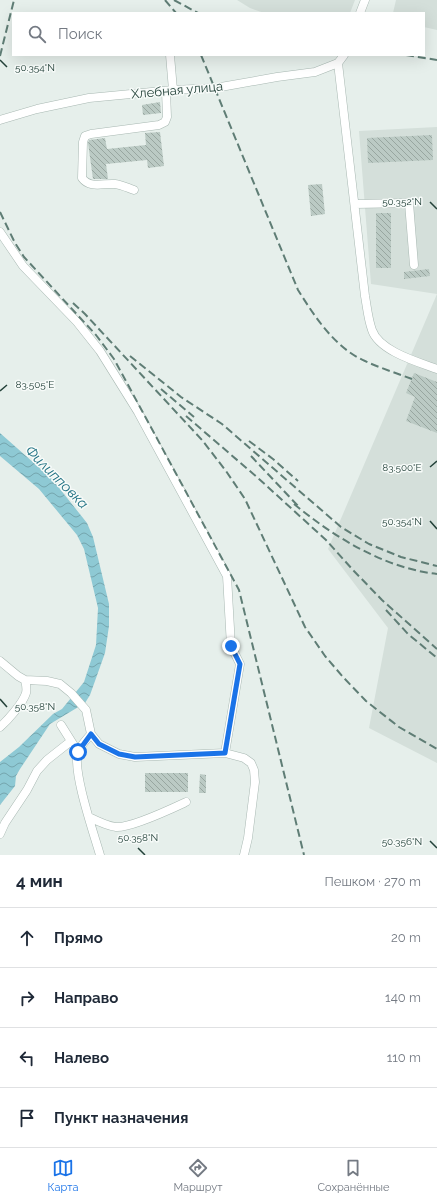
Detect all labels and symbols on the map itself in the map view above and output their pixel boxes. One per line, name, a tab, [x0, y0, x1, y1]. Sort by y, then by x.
text: 50.354°N	[15, 62, 55, 73]
street label: Хлебная улица	[130, 79, 224, 101]
text: 50.352°N	[382, 196, 422, 207]
text: 83.505°E	[16, 379, 54, 390]
water label: Филипповка	[22, 442, 92, 512]
text: 83.500°E	[382, 462, 422, 473]
text: 50.354°N	[382, 516, 422, 527]
route end	[222, 637, 240, 655]
text: 50.358°N	[15, 701, 55, 712]
route start	[69, 743, 87, 761]
text: 50.358°N	[118, 832, 158, 843]
text: 50.356°N	[382, 836, 422, 847]

